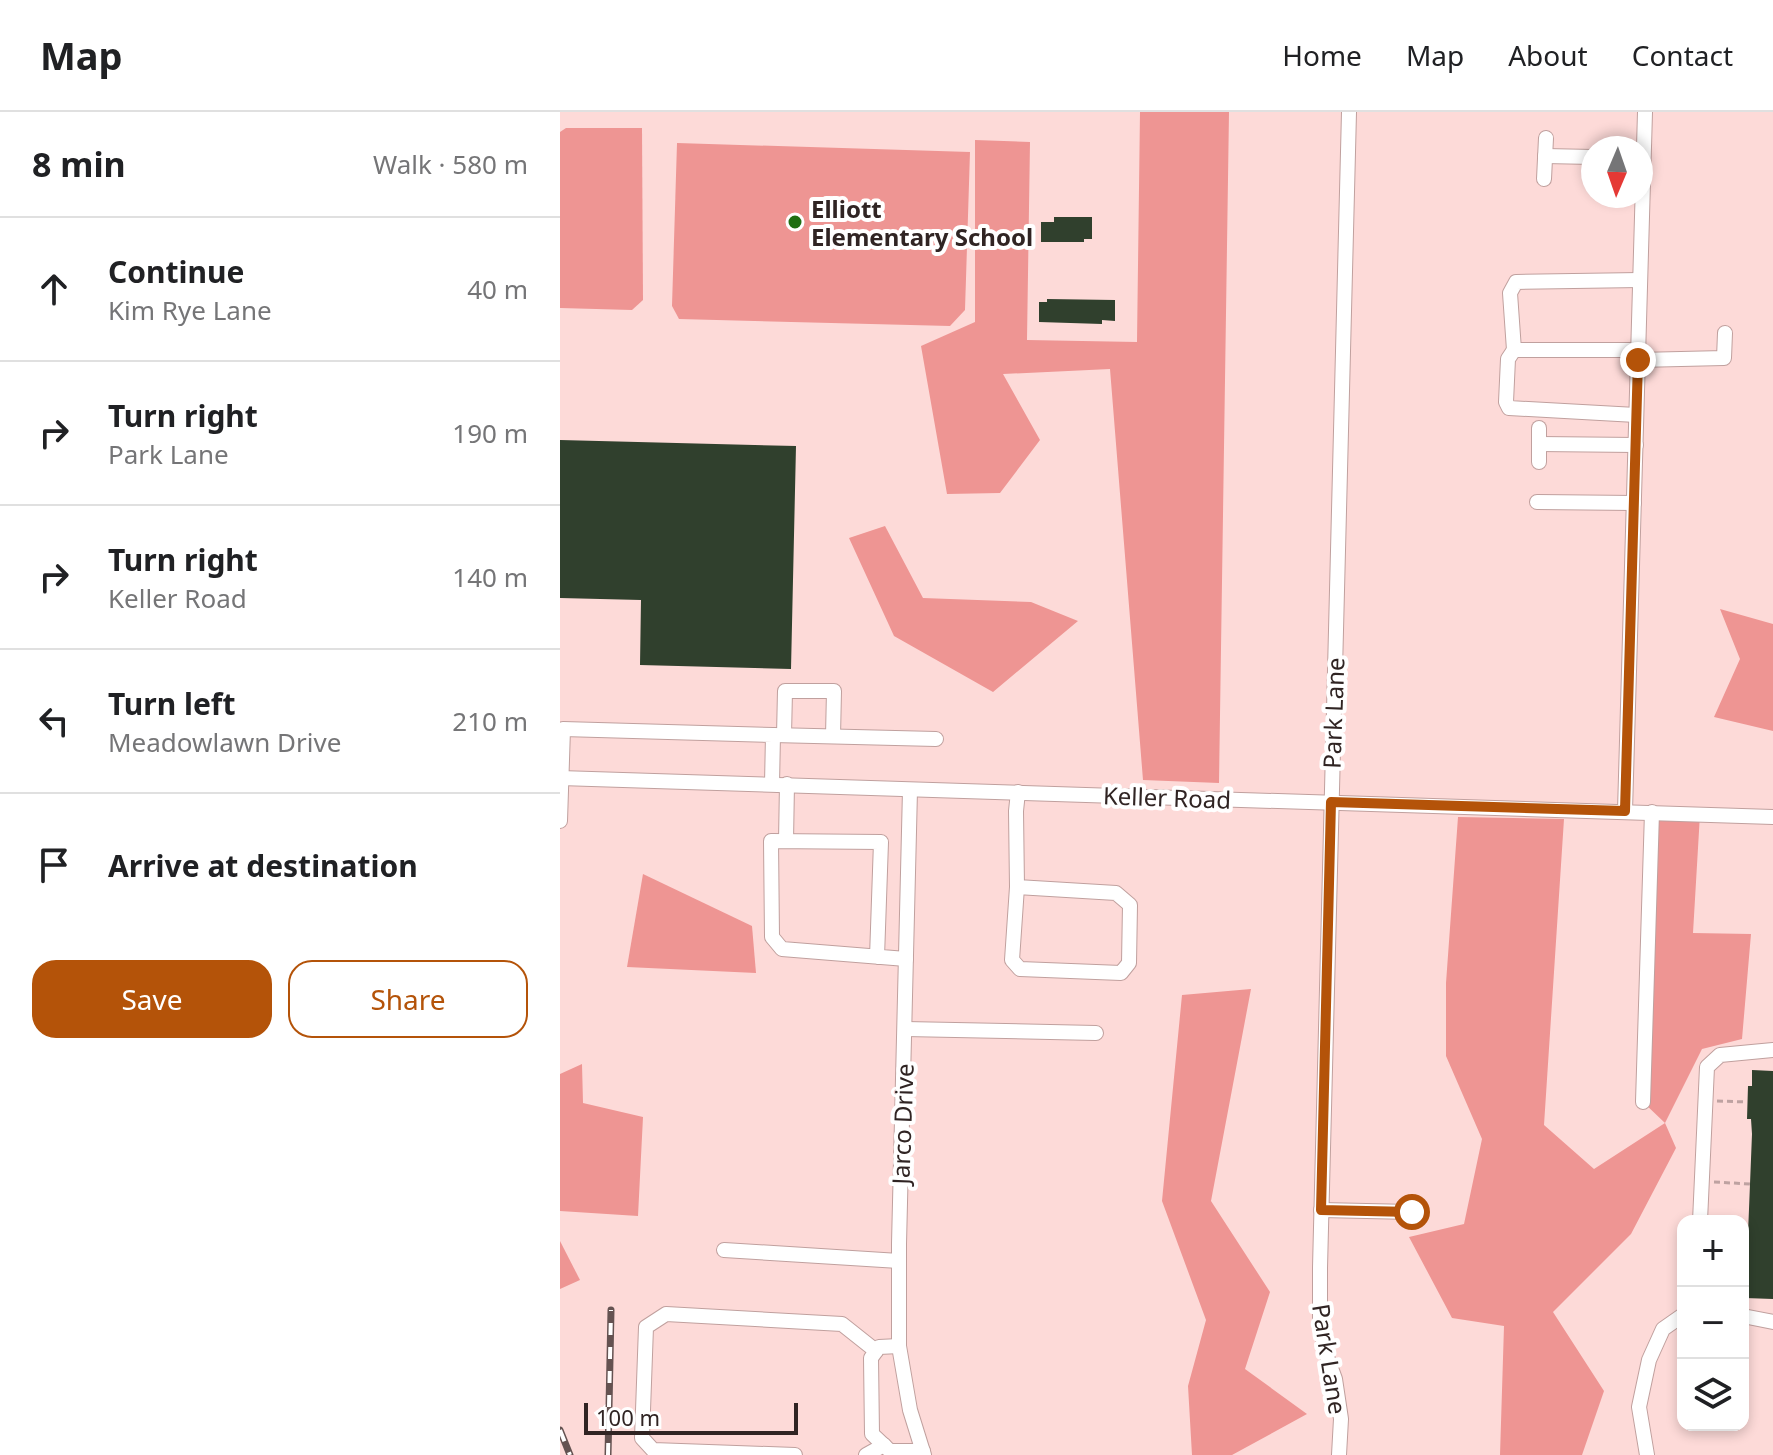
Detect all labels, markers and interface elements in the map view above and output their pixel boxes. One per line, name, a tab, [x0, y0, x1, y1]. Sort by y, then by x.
text: Map	[40, 29, 123, 81]
text: Home	[1282, 36, 1362, 74]
text: Map	[1406, 36, 1464, 74]
text: About	[1508, 36, 1588, 74]
text: Contact	[1632, 36, 1733, 74]
north arrow	[1581, 136, 1653, 208]
text: 8 min	[32, 141, 126, 187]
text: Walk · 580 m	[373, 146, 528, 182]
place label: Elliott Elementary School	[811, 192, 1033, 253]
marker: Elliott Elementary School	[786, 213, 804, 231]
text: Continue	[108, 251, 244, 292]
icon: ahead	[32, 267, 76, 311]
text: 40 m	[467, 271, 528, 307]
text: Kim Rye Lane	[108, 292, 272, 328]
route end	[1620, 342, 1656, 378]
text: Turn right	[108, 395, 258, 436]
icon: right	[32, 411, 76, 455]
text: 190 m	[452, 415, 528, 451]
text: Park Lane	[108, 436, 229, 472]
text: Turn right	[108, 539, 258, 580]
icon: right	[32, 555, 76, 599]
text: 140 m	[452, 559, 528, 595]
text: Keller Road	[108, 580, 247, 616]
street label: Park Lane	[1315, 657, 1351, 769]
text: Turn left	[108, 683, 236, 724]
icon: left	[32, 699, 76, 743]
text: 210 m	[452, 703, 528, 739]
text: Meadowlawn Drive	[108, 724, 341, 760]
street label: Keller Road	[1102, 778, 1232, 816]
icon: arrive	[32, 843, 76, 887]
text: Arrive at destination	[108, 845, 418, 886]
button: Save	[32, 960, 272, 1038]
button: Share	[288, 960, 528, 1038]
street label: Jarco Drive	[883, 1063, 921, 1187]
route start	[1394, 1194, 1430, 1230]
map controls	[1677, 1215, 1749, 1431]
button: +	[1677, 1215, 1749, 1287]
button: −	[1677, 1287, 1749, 1359]
street label: Park Lane	[1305, 1301, 1355, 1417]
button: layers	[1677, 1359, 1749, 1431]
scale bar	[584, 1399, 798, 1435]
text: 100 m	[596, 1402, 660, 1432]

